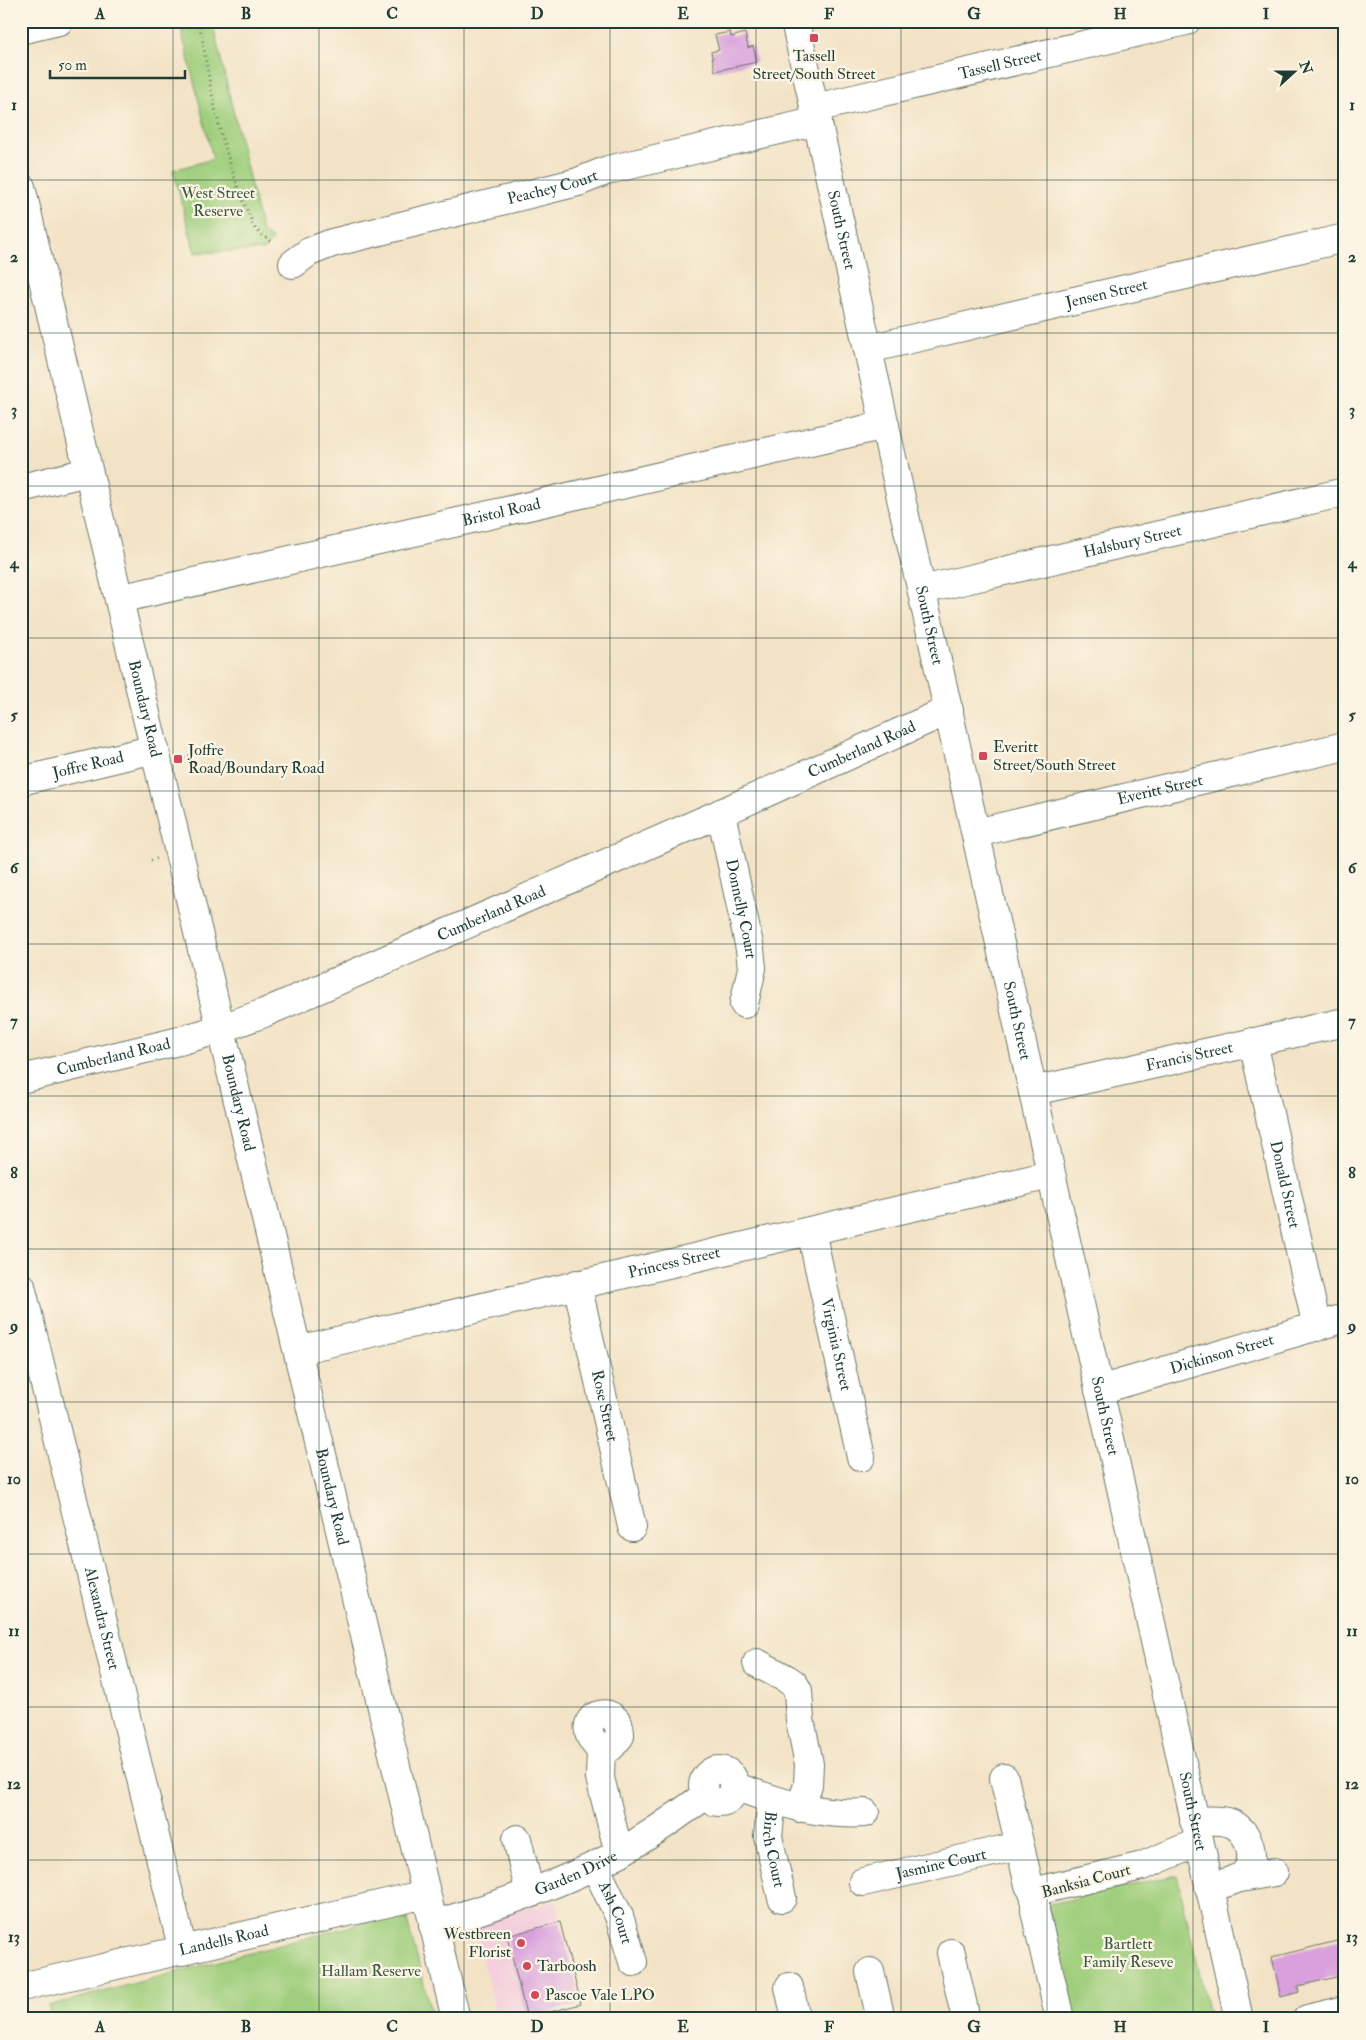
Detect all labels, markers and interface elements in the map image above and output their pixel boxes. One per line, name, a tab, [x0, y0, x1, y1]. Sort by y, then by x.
text: A	[94, 4, 106, 24]
text: B	[241, 4, 251, 24]
text: C	[386, 4, 398, 24]
text: D	[530, 4, 544, 24]
text: E	[677, 4, 689, 24]
text: F	[824, 4, 834, 24]
text: G	[967, 4, 981, 24]
text: H	[1113, 4, 1127, 24]
text: I	[1263, 4, 1270, 24]
marker: Tassell Street/South Street	[808, 32, 820, 44]
street label: Tassell Street	[957, 45, 1043, 84]
place label: Tassell Street/South Street	[752, 46, 876, 84]
scale bar	[50, 48, 185, 80]
north arrow	[1268, 48, 1318, 98]
text: 50 m	[58, 56, 87, 75]
text: N	[1295, 58, 1316, 77]
text: 1	[11, 95, 17, 115]
text: 1	[1349, 95, 1355, 115]
street label: Peachey Court	[505, 165, 601, 209]
park label: West Street Reserve	[180, 183, 255, 221]
street label: South Street	[823, 188, 860, 271]
text: 2	[10, 247, 18, 267]
text: 2	[1348, 247, 1356, 267]
street label: Jensen Street	[1063, 274, 1150, 314]
text: 3	[11, 400, 17, 420]
text: 3	[1349, 400, 1355, 420]
street label: Bristol Road	[460, 494, 543, 531]
street label: Halsbury Street	[1081, 520, 1184, 562]
text: 4	[9, 553, 20, 573]
text: 4	[1347, 553, 1358, 573]
street label: South Street	[911, 584, 948, 667]
street label: Boundary Road	[124, 658, 166, 759]
text: 5	[10, 705, 18, 725]
text: 5	[1348, 705, 1356, 725]
street label: Cumberland Road	[805, 716, 919, 783]
place label: Everitt Street/South Street	[993, 737, 1116, 775]
place label: Joffre Road/Boundary Road	[187, 740, 325, 778]
street label: Joffre Road	[50, 747, 126, 784]
marker: Everitt Street/South Street	[977, 750, 989, 762]
marker: Joffre Road/Boundary Road	[172, 753, 184, 765]
street label: Everitt Street	[1115, 770, 1205, 809]
street label: Donnelly Court	[721, 857, 761, 960]
text: 6	[10, 858, 20, 878]
text: 6	[1348, 858, 1358, 878]
street label: Cumberland Road	[434, 881, 549, 946]
street label: South Street	[999, 979, 1036, 1062]
text: 7	[10, 1011, 18, 1031]
text: 7	[1348, 1011, 1356, 1031]
street label: Cumberland Road	[55, 1033, 172, 1080]
street label: Francis Street	[1144, 1037, 1235, 1076]
street label: Boundary Road	[217, 1052, 260, 1153]
street label: Donald Street	[1265, 1139, 1305, 1230]
text: 8	[10, 1163, 18, 1183]
text: 8	[1348, 1163, 1356, 1183]
street label: Princess Street	[626, 1242, 722, 1283]
street label: Virginia Street	[816, 1296, 856, 1393]
text: 9	[8, 1316, 18, 1336]
text: 9	[1346, 1316, 1356, 1336]
street label: Dickinson Street	[1168, 1329, 1276, 1379]
street label: Rose Street	[587, 1368, 622, 1444]
street label: South Street	[1087, 1375, 1123, 1457]
street label: Boundary Road	[311, 1446, 353, 1547]
text: 10	[7, 1469, 21, 1489]
text: 10	[1345, 1469, 1359, 1489]
street label: Alexandra Street	[80, 1564, 124, 1672]
text: 11	[8, 1621, 20, 1641]
text: 11	[1346, 1621, 1358, 1641]
street label: South Street	[1174, 1770, 1211, 1853]
text: 12	[7, 1774, 21, 1794]
text: 12	[1345, 1774, 1359, 1794]
street label: Birch Court	[758, 1810, 789, 1890]
street label: Jasmine Court	[893, 1844, 988, 1885]
street label: Garden Drive	[532, 1846, 621, 1900]
street label: Banksia Court	[1039, 1860, 1133, 1902]
street label: Ash Court	[593, 1877, 637, 1946]
street label: Landells Road	[177, 1920, 271, 1960]
place label: Westbreen Florist	[442, 1924, 511, 1962]
text: 13	[8, 1927, 20, 1947]
text: 13	[1346, 1927, 1358, 1947]
park label: Bartlett Family Reseve	[1083, 1934, 1174, 1972]
marker: Westbreen Florist	[515, 1937, 527, 1949]
place label: Tarboosh	[537, 1956, 597, 1976]
marker: Tarboosh	[521, 1960, 533, 1972]
park label: Hallam Reserve	[321, 1961, 421, 1981]
place label: Pascoe Vale LPO	[545, 1985, 655, 2005]
marker: Pascoe Vale LPO	[529, 1989, 541, 2001]
text: A	[94, 2017, 106, 2037]
text: B	[241, 2017, 251, 2037]
text: C	[386, 2017, 398, 2037]
text: D	[530, 2017, 544, 2037]
text: E	[677, 2017, 689, 2037]
text: F	[824, 2017, 834, 2037]
text: G	[967, 2017, 981, 2037]
text: H	[1113, 2017, 1127, 2037]
text: I	[1263, 2017, 1270, 2037]

